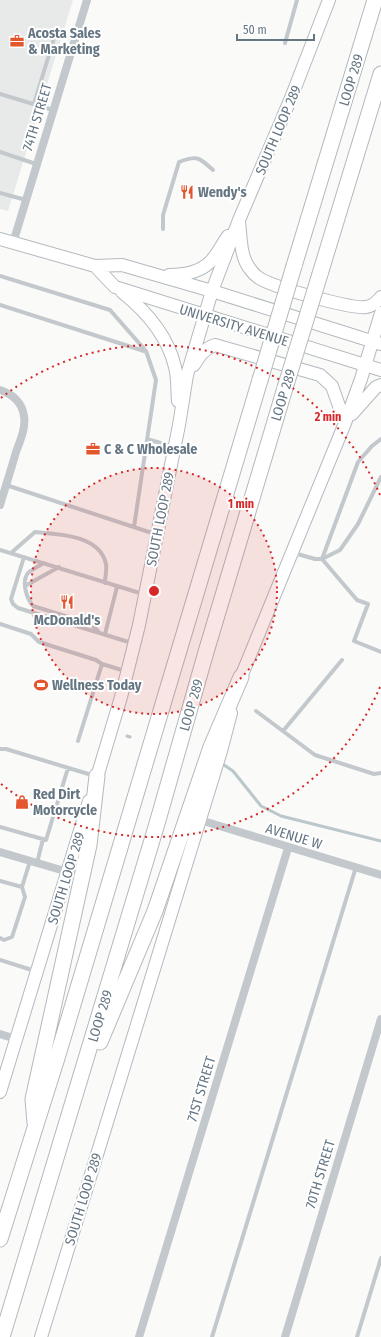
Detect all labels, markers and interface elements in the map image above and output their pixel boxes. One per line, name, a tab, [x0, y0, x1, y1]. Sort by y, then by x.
scale bar	[237, 16, 314, 42]
text: 50 m	[243, 23, 267, 37]
place label: Acosta Sales & Marketing	[27, 25, 101, 58]
office icon: Acosta Sales & Marketing	[9, 33, 25, 49]
street label: LOOP 289	[336, 52, 367, 108]
street label: 74TH STREET	[19, 81, 56, 153]
street label: SOUTH LOOP 289	[252, 83, 305, 178]
restaurant icon: Wendy's	[179, 184, 195, 200]
place label: Wendy's	[198, 184, 247, 201]
street label: UNIVERSITY AVENUE	[177, 301, 291, 350]
street label: LOOP 289	[268, 367, 299, 423]
text: 2 min	[314, 410, 341, 424]
office icon: C & C Wholesale	[85, 441, 101, 457]
place label: C & C Wholesale	[104, 441, 197, 458]
street label: SOUTH LOOP 289	[143, 470, 178, 568]
text: 1 min	[228, 497, 254, 511]
centre of rings	[147, 584, 161, 598]
restaurant icon: McDonald's	[59, 594, 75, 610]
place label: McDonald's	[34, 612, 100, 629]
sports icon: Wellness Today	[33, 677, 49, 693]
place label: Wellness Today	[52, 677, 142, 694]
street label: LOOP 289	[176, 677, 207, 733]
place label: Red Dirt Motorcycle	[33, 786, 97, 819]
shop icon: Red Dirt Motorcycle	[14, 794, 30, 810]
street label: AVENUE W	[264, 820, 325, 853]
street label: SOUTH LOOP 289	[44, 830, 89, 926]
street label: LOOP 289	[85, 988, 116, 1044]
street label: 71ST STREET	[183, 1054, 220, 1124]
street label: 70TH STREET	[302, 1137, 339, 1211]
street label: SOUTH LOOP 289	[61, 1151, 106, 1247]

